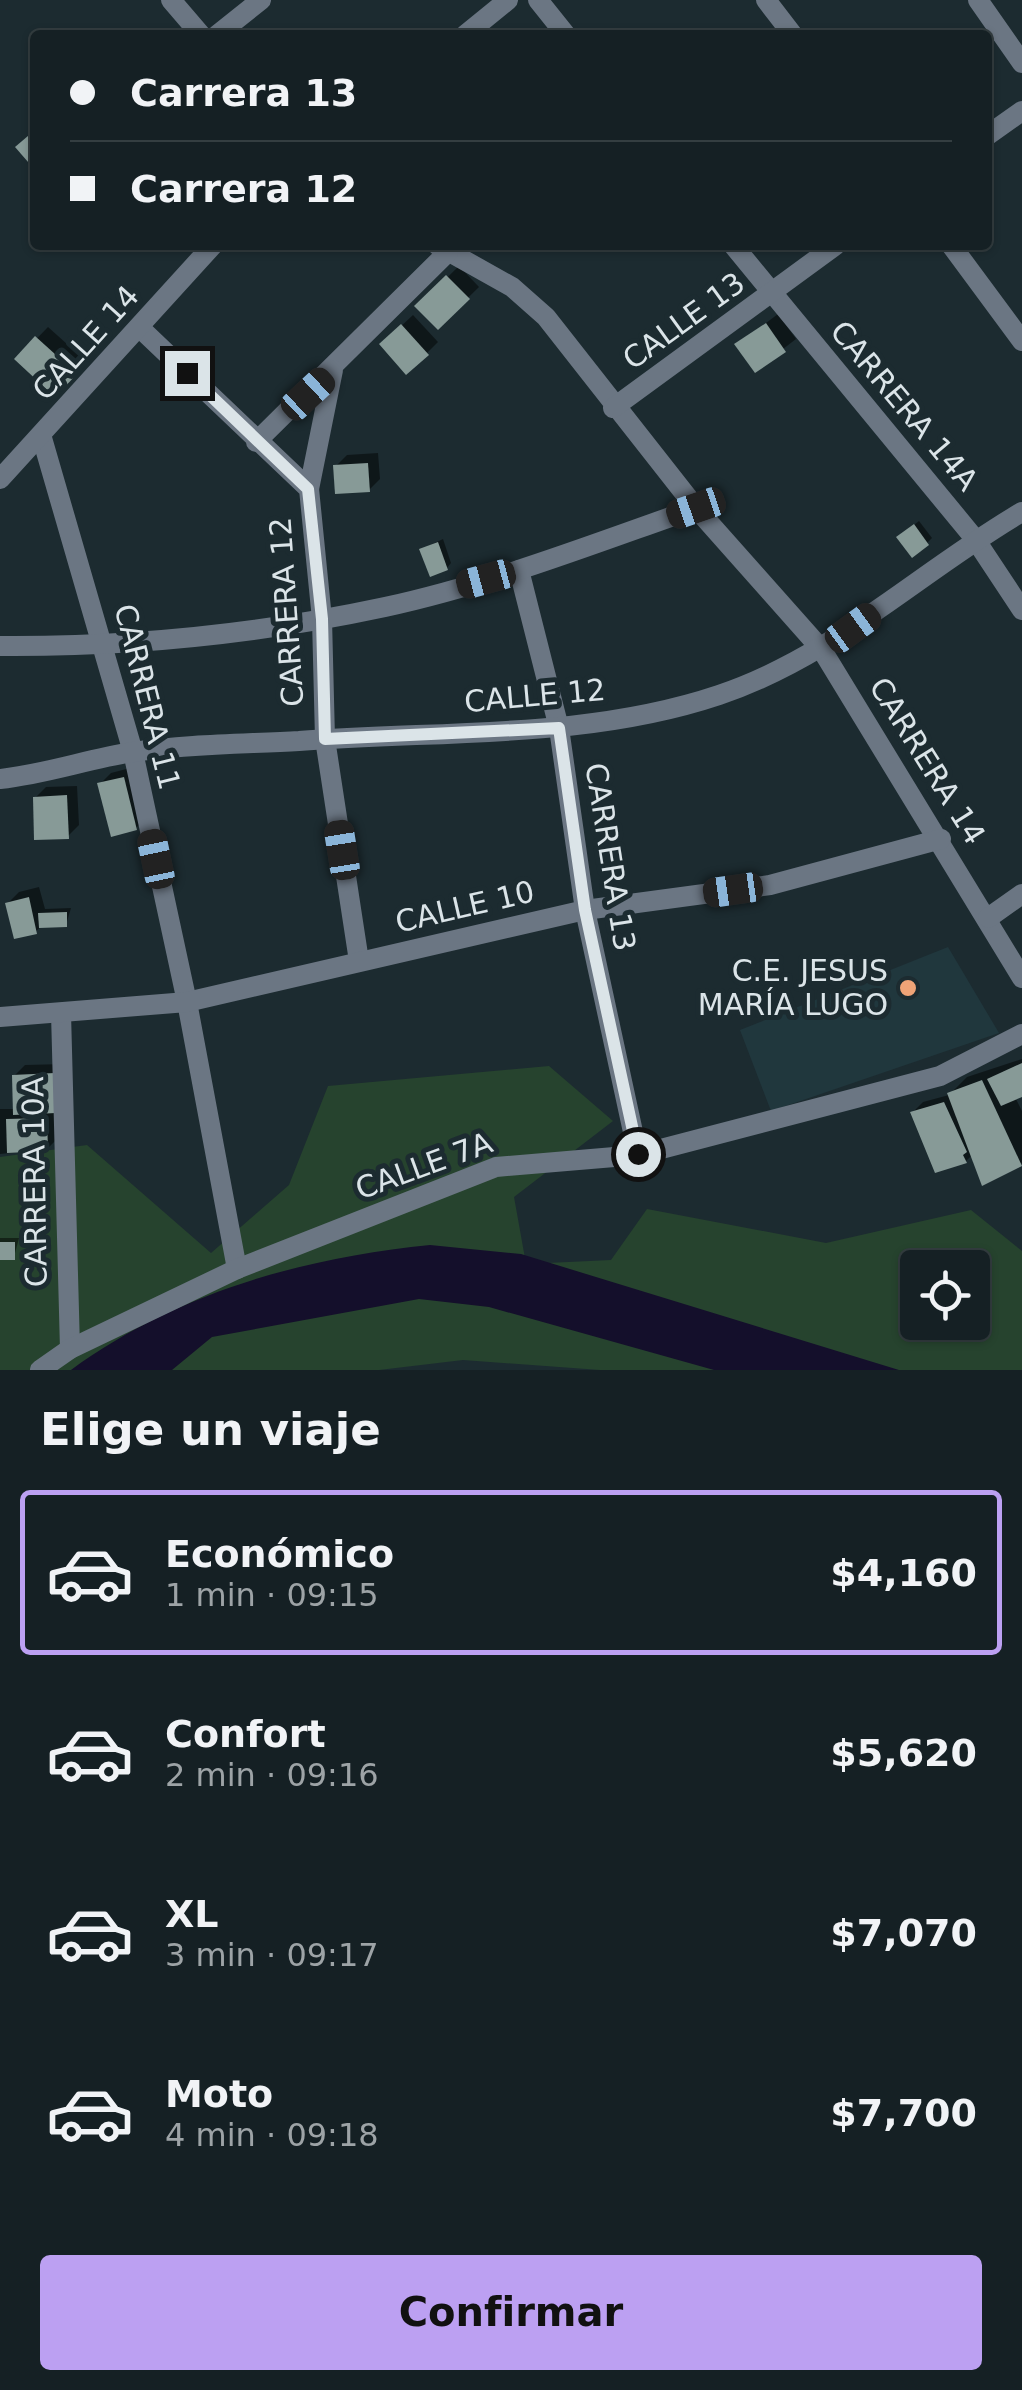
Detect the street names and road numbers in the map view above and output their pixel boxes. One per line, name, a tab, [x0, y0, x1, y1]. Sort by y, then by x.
street label: CALLE 13	[616, 265, 751, 376]
street label: CALLE 14	[25, 278, 146, 407]
street label: CARRERA 14A	[823, 314, 986, 498]
street label: CARRERA 12	[262, 516, 311, 708]
street label: CARRERA 11	[108, 600, 187, 793]
street label: CARRERA 14	[862, 671, 993, 851]
street label: CALLE 12	[463, 672, 607, 719]
street label: CARRERA 13	[578, 760, 643, 953]
street label: CALLE 10	[392, 874, 538, 939]
street label: CARRERA 10A	[15, 1076, 54, 1288]
street label: CALLE 7A	[351, 1124, 497, 1206]

